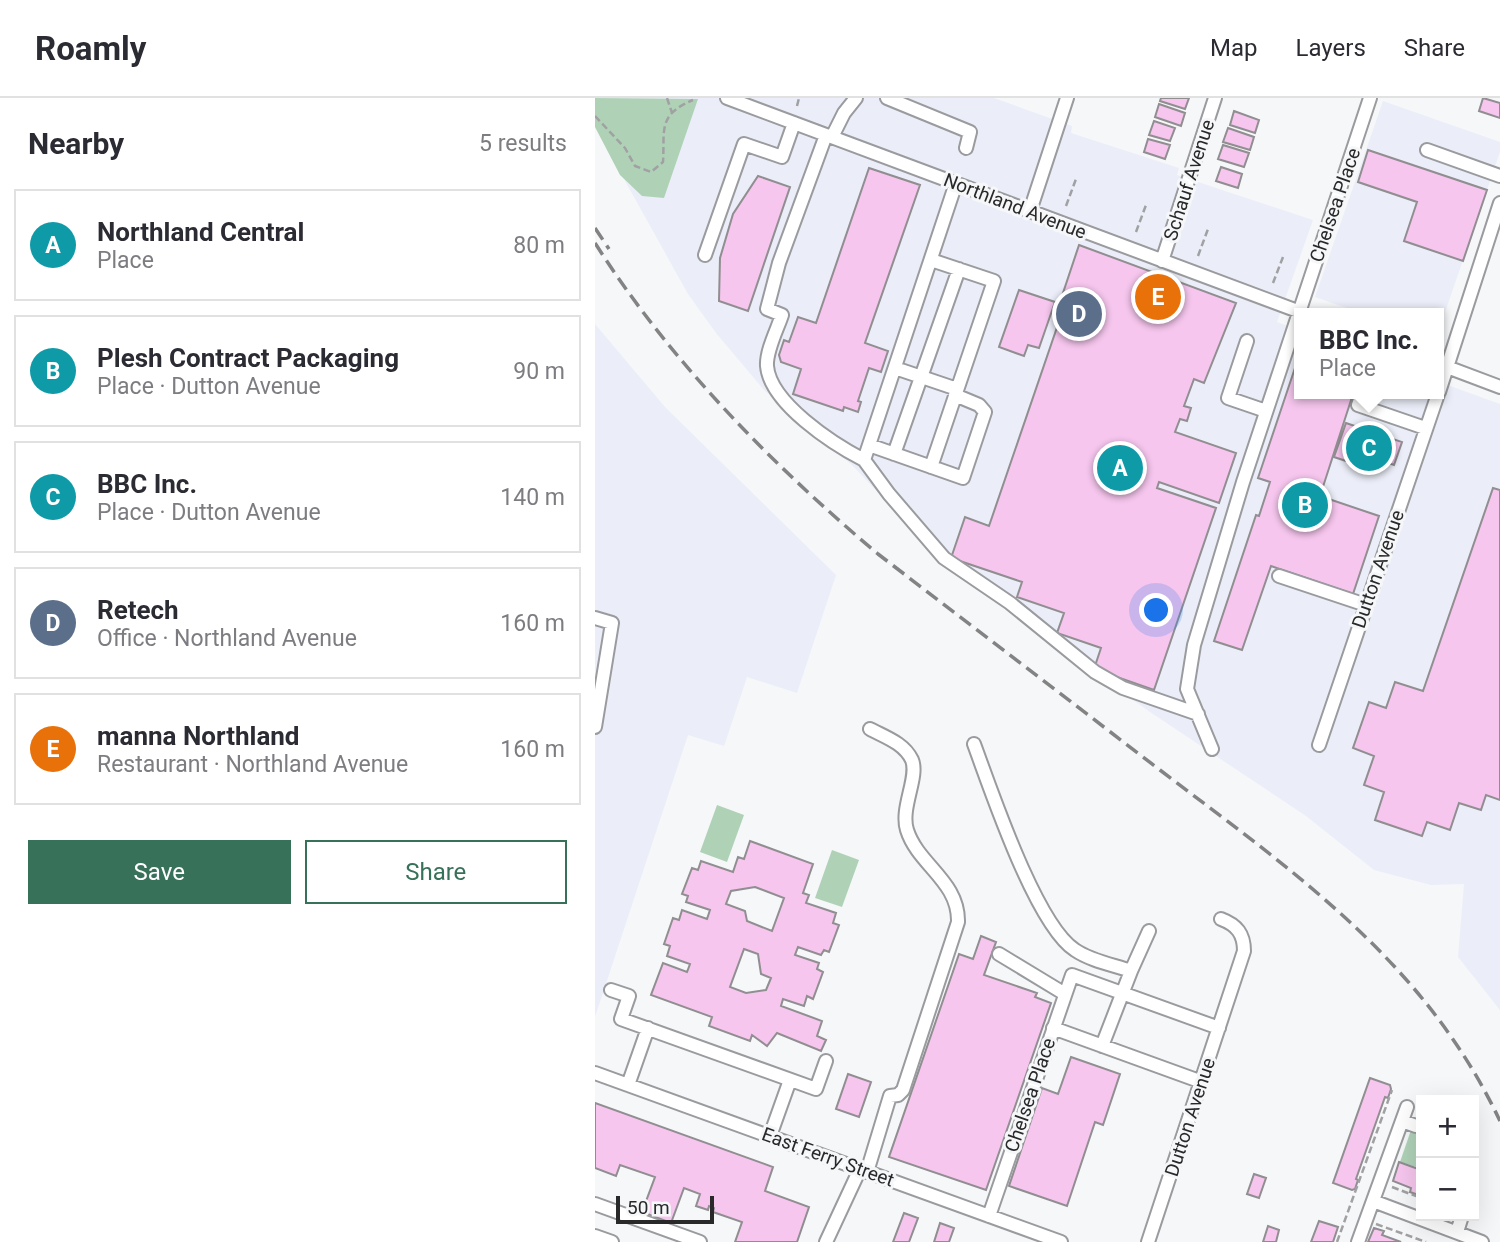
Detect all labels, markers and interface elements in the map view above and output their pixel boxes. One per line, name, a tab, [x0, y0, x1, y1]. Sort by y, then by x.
text: Roamly	[35, 29, 146, 68]
text: Map	[1210, 34, 1258, 62]
text: Layers	[1296, 34, 1366, 62]
text: Share	[1404, 34, 1465, 62]
street label: Schauf Avenue	[1159, 117, 1219, 243]
text: Nearby	[28, 126, 124, 161]
text: 5 results	[479, 130, 567, 157]
street label: Chelsea Place	[1305, 145, 1365, 265]
street label: Northland Avenue	[940, 168, 1090, 244]
text: Northland Central	[97, 217, 304, 247]
text: A	[45, 232, 61, 259]
text: 80 m	[513, 232, 565, 259]
text: Place	[97, 247, 154, 274]
pin: E	[1135, 271, 1181, 323]
pin: D	[1056, 288, 1102, 340]
popup	[1294, 308, 1444, 399]
text: BBC Inc.	[1319, 325, 1419, 355]
text: Plesh Contract Packaging	[97, 343, 399, 373]
text: Place	[1319, 355, 1376, 382]
text: B	[46, 358, 60, 385]
text: 90 m	[513, 358, 565, 385]
text: Place · Dutton Avenue	[97, 373, 321, 400]
pin: C	[1346, 422, 1392, 474]
pin: A	[1097, 442, 1143, 494]
text: BBC Inc.	[97, 469, 197, 499]
pin: B	[1282, 479, 1328, 531]
text: C	[45, 484, 61, 511]
text: 140 m	[500, 484, 565, 511]
text: Place · Dutton Avenue	[97, 499, 321, 526]
street label: Dutton Avenue	[1347, 507, 1409, 631]
your location	[1139, 593, 1173, 627]
text: Retech	[97, 595, 179, 625]
text: D	[46, 610, 60, 637]
text: 160 m	[500, 610, 565, 637]
text: Office · Northland Avenue	[97, 625, 357, 652]
text: manna Northland	[97, 721, 300, 751]
text: E	[47, 736, 59, 763]
text: 160 m	[500, 736, 565, 763]
text: Restaurant · Northland Avenue	[97, 751, 408, 778]
button: Save	[28, 840, 291, 904]
button: Share	[305, 840, 567, 904]
street label: Chelsea Place	[1000, 1035, 1060, 1155]
street label: Dutton Avenue	[1160, 1055, 1220, 1179]
map controls	[1416, 1095, 1479, 1221]
button: +	[1416, 1095, 1479, 1158]
street label: East Ferry Street	[759, 1122, 897, 1192]
button: −	[1416, 1158, 1479, 1221]
scale bar	[616, 1193, 714, 1225]
text: 50 m	[627, 1196, 670, 1219]

